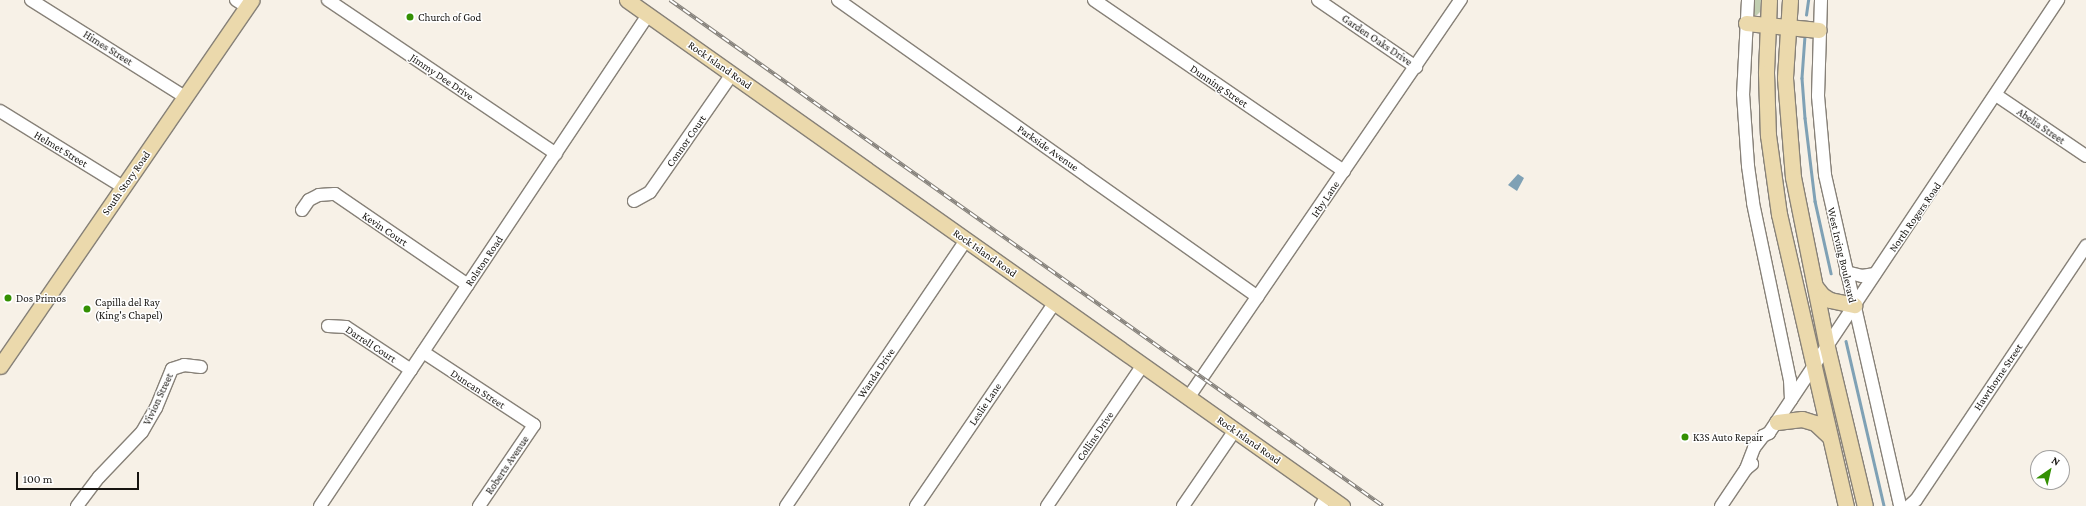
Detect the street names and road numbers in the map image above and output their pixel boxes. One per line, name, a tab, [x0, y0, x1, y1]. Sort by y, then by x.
street label: Garden Oaks Drive	[1339, 12, 1415, 68]
street label: Himes Street	[81, 28, 135, 68]
street label: Rock Island Road	[686, 38, 754, 92]
street label: Jimmy Dee Drive	[408, 51, 476, 103]
street label: Dunning Street	[1188, 62, 1250, 110]
street label: Abelia Street	[2014, 105, 2068, 147]
street label: Connor Court	[663, 112, 709, 170]
street label: Parkside Avenue	[1015, 122, 1081, 174]
street label: Helmet Street	[32, 128, 90, 170]
street label: South Story Road	[99, 148, 153, 218]
street label: Irby Lane	[1308, 178, 1342, 220]
street label: North Rogers Road	[1886, 180, 1944, 254]
street label: West Irving Boulevard	[1825, 206, 1859, 304]
street label: Kevin Court	[360, 209, 410, 249]
street label: Rock Island Road	[951, 226, 1019, 280]
street label: Rolston Road	[462, 233, 506, 289]
street label: Darrell Court	[343, 323, 399, 365]
street label: Hawthorne Street	[1971, 341, 2025, 413]
street label: Wanda Drive	[854, 345, 898, 401]
street label: Duncan Street	[448, 366, 508, 412]
street label: Vivion Street	[140, 371, 176, 427]
street label: Leslie Lane	[966, 380, 1004, 428]
street label: Collins Drive	[1074, 409, 1116, 463]
street label: Rock Island Road	[1215, 413, 1283, 467]
street label: Roberts Avenue	[482, 433, 532, 497]

